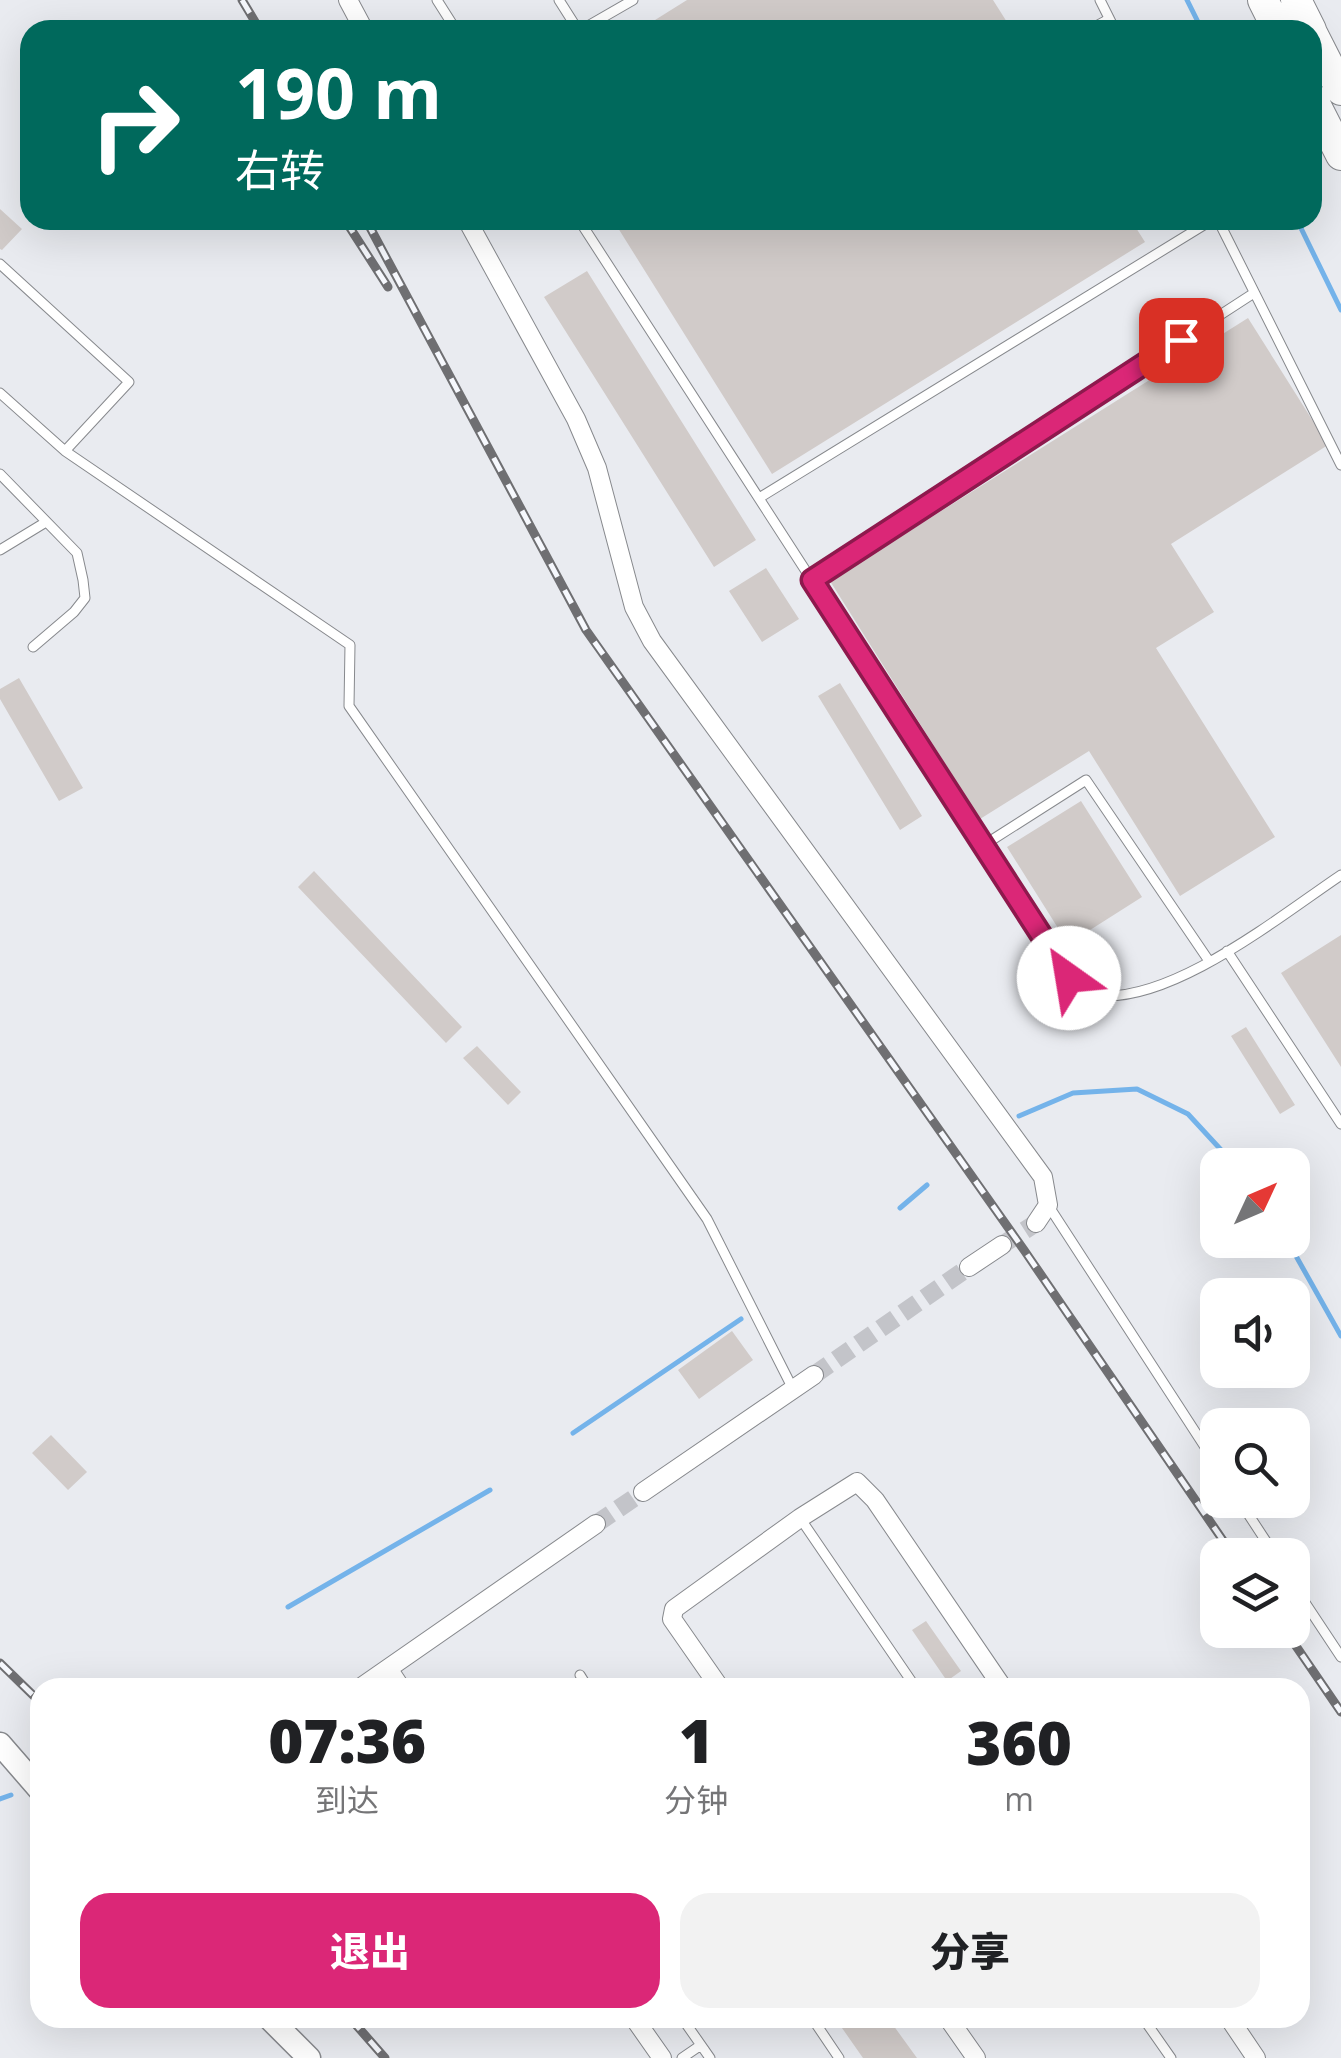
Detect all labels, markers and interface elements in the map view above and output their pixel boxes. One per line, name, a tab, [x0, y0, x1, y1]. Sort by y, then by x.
text: 190 m	[235, 44, 442, 140]
icon: right	[70, 60, 200, 190]
text: 右转	[235, 139, 325, 200]
pin	[1139, 298, 1224, 383]
icon: arrive	[1154, 313, 1209, 368]
position arrow	[1017, 926, 1121, 1030]
north arrow	[1200, 1148, 1310, 1258]
map controls	[1200, 1148, 1310, 1648]
button: sound	[1200, 1278, 1310, 1388]
button: search	[1200, 1408, 1310, 1518]
button: layers	[1200, 1538, 1310, 1648]
text: 07:36	[268, 1699, 426, 1781]
text: 1	[679, 1699, 714, 1781]
text: 360	[966, 1701, 1072, 1783]
text: m	[1004, 1777, 1034, 1820]
text: 到达	[315, 1778, 379, 1821]
text: 分钟	[664, 1778, 728, 1821]
button: 退出	[80, 1893, 660, 2008]
button: 分享	[680, 1893, 1260, 2008]

